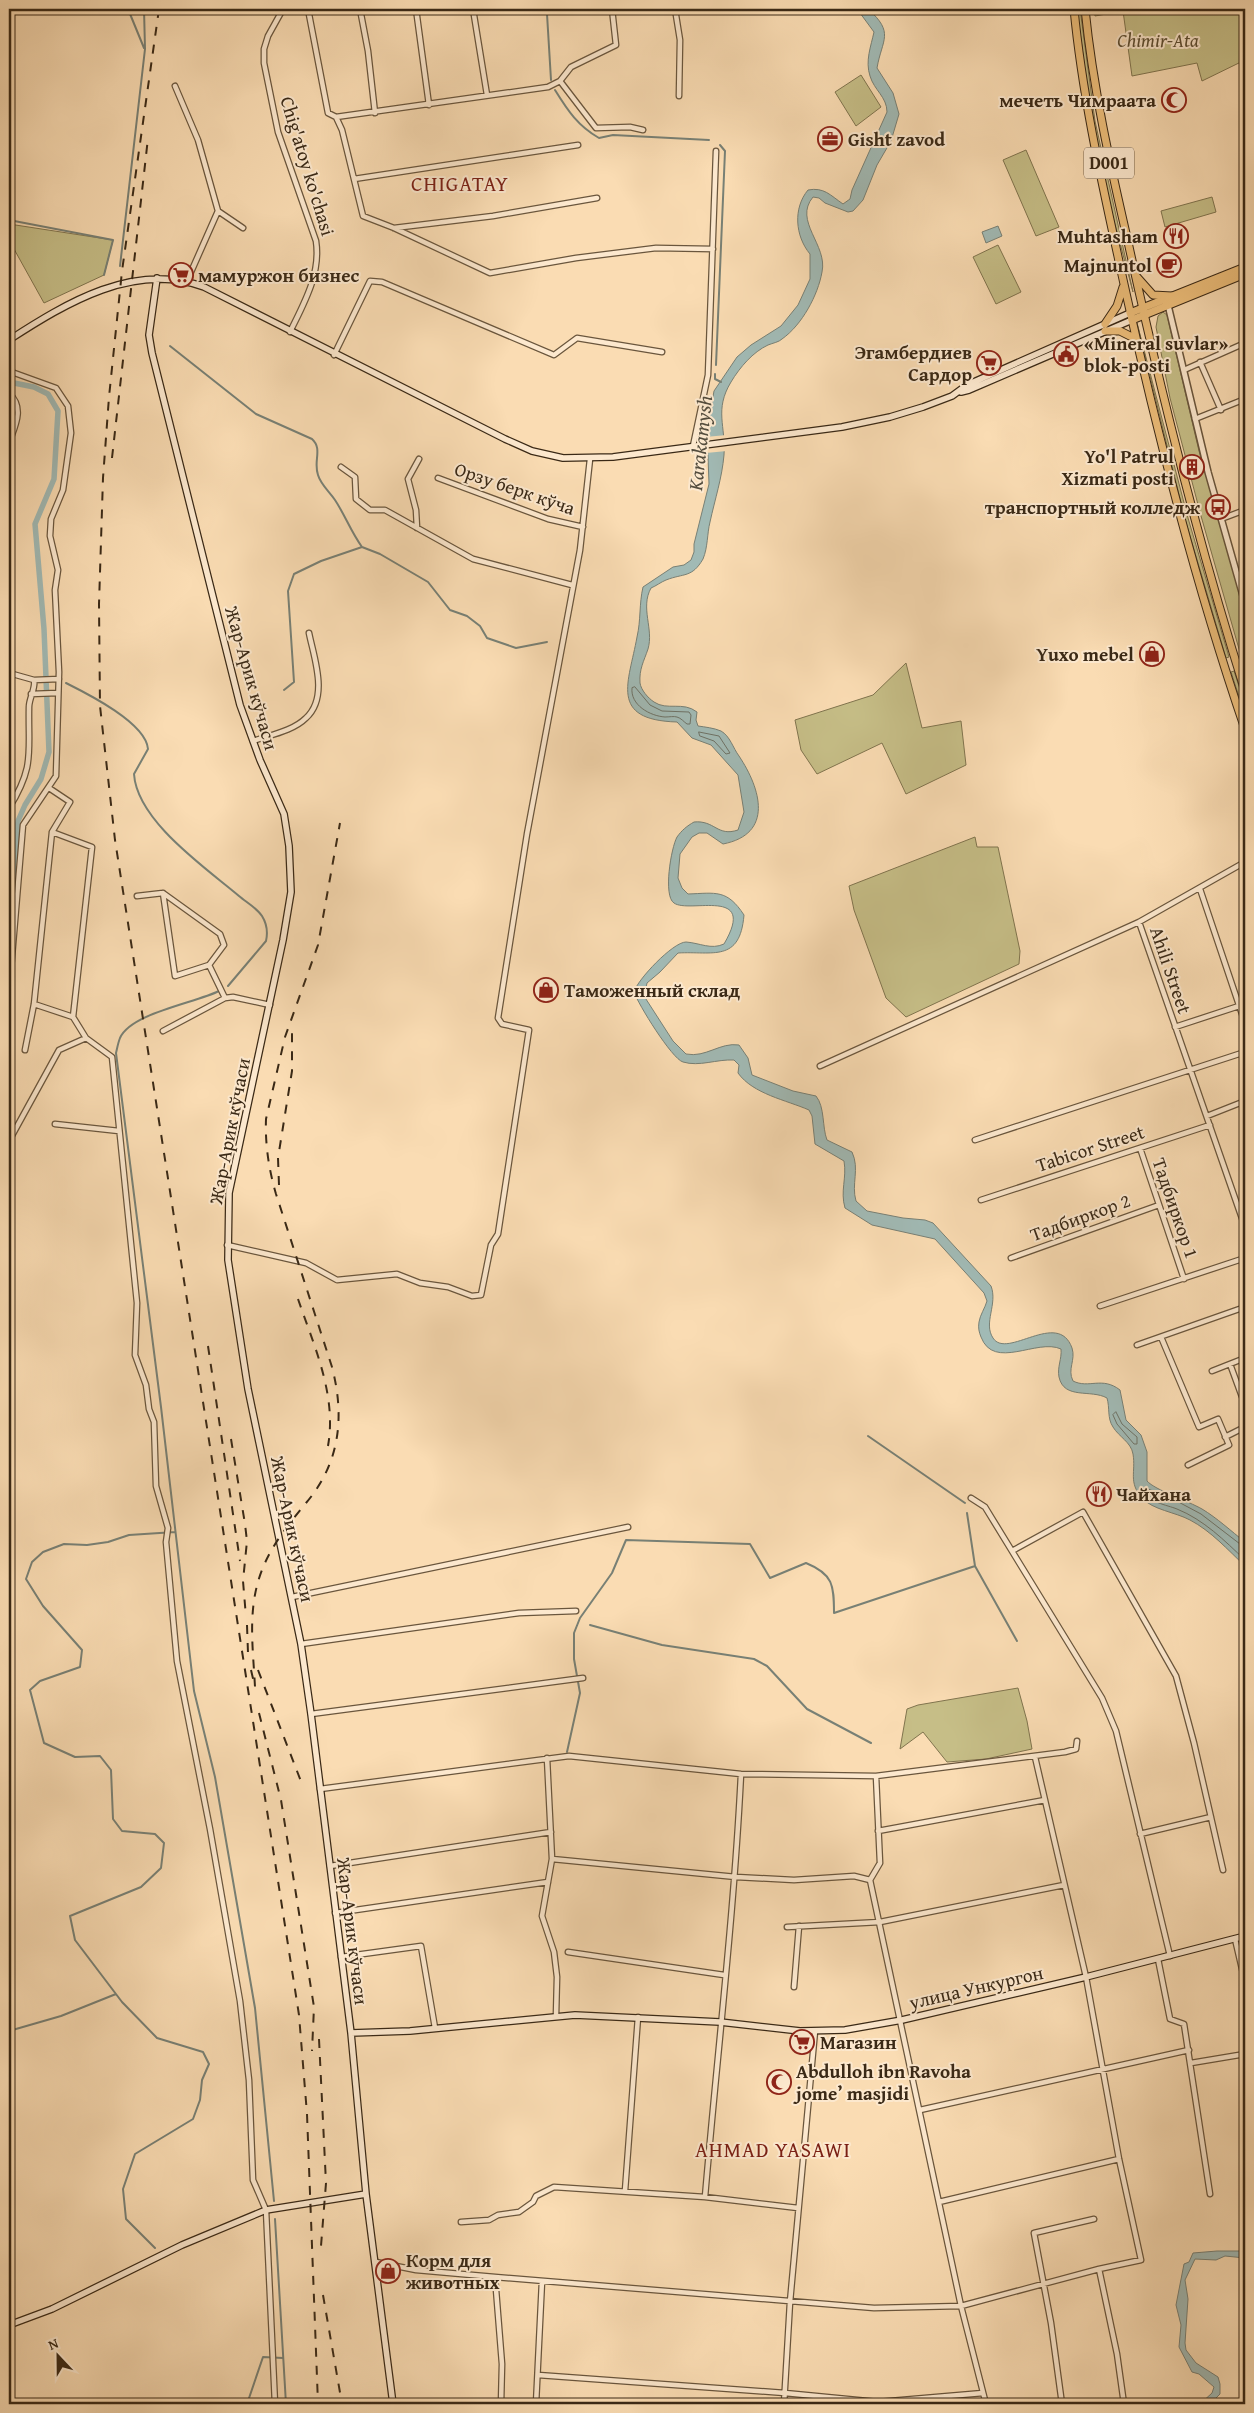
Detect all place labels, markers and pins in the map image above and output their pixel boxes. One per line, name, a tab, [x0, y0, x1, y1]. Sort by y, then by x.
place label: мечеть Чимраата	[999, 86, 1156, 114]
mosque icon: мечеть Чимраата	[1161, 87, 1187, 113]
place label: Gisht zavod	[848, 125, 945, 153]
office icon: Gisht zavod	[817, 126, 843, 152]
place label: Muhtasham	[1057, 222, 1159, 250]
restaurant icon: Muhtasham	[1163, 223, 1189, 249]
place label: Majnuntol	[1064, 251, 1152, 279]
cafe icon: Majnuntol	[1156, 252, 1182, 278]
place label: мамуржон бизнес	[198, 261, 360, 289]
supermarket icon: мамуржон бизнес	[168, 262, 194, 288]
place label: «Mineral suvlar» blok-posti	[1084, 329, 1228, 379]
place label: Эгамбердиев Сардор	[854, 338, 972, 388]
public building icon: «Mineral suvlar» blok-posti	[1053, 341, 1079, 367]
supermarket icon: Эгамбердиев Сардор	[976, 350, 1002, 376]
place label: Yo'l Patrul Xizmati posti	[1062, 442, 1174, 492]
building icon: Yo'l Patrul Xizmati posti	[1179, 454, 1205, 480]
place label: транспортный колледж	[985, 493, 1201, 521]
bus stop icon: транспортный колледж	[1205, 494, 1231, 520]
place label: Yuxo mebel	[1036, 640, 1134, 668]
shop icon: Yuxo mebel	[1139, 641, 1165, 667]
place label: Таможенный склад	[564, 976, 740, 1004]
shop icon: Таможенный склад	[533, 977, 559, 1003]
place label: Чайхана	[1116, 1480, 1191, 1508]
restaurant icon: Чайхана	[1086, 1481, 1112, 1507]
place label: Магазин	[820, 2028, 897, 2056]
supermarket icon: Магазин	[789, 2029, 815, 2055]
place label: Abdulloh ibn Ravoha jome’ masjidi	[793, 2057, 971, 2107]
mosque icon: Abdulloh ibn Ravoha jome’ masjidi	[766, 2069, 792, 2095]
place label: Корм для животных	[406, 2246, 500, 2296]
shop icon: Корм для животных	[375, 2258, 401, 2284]

